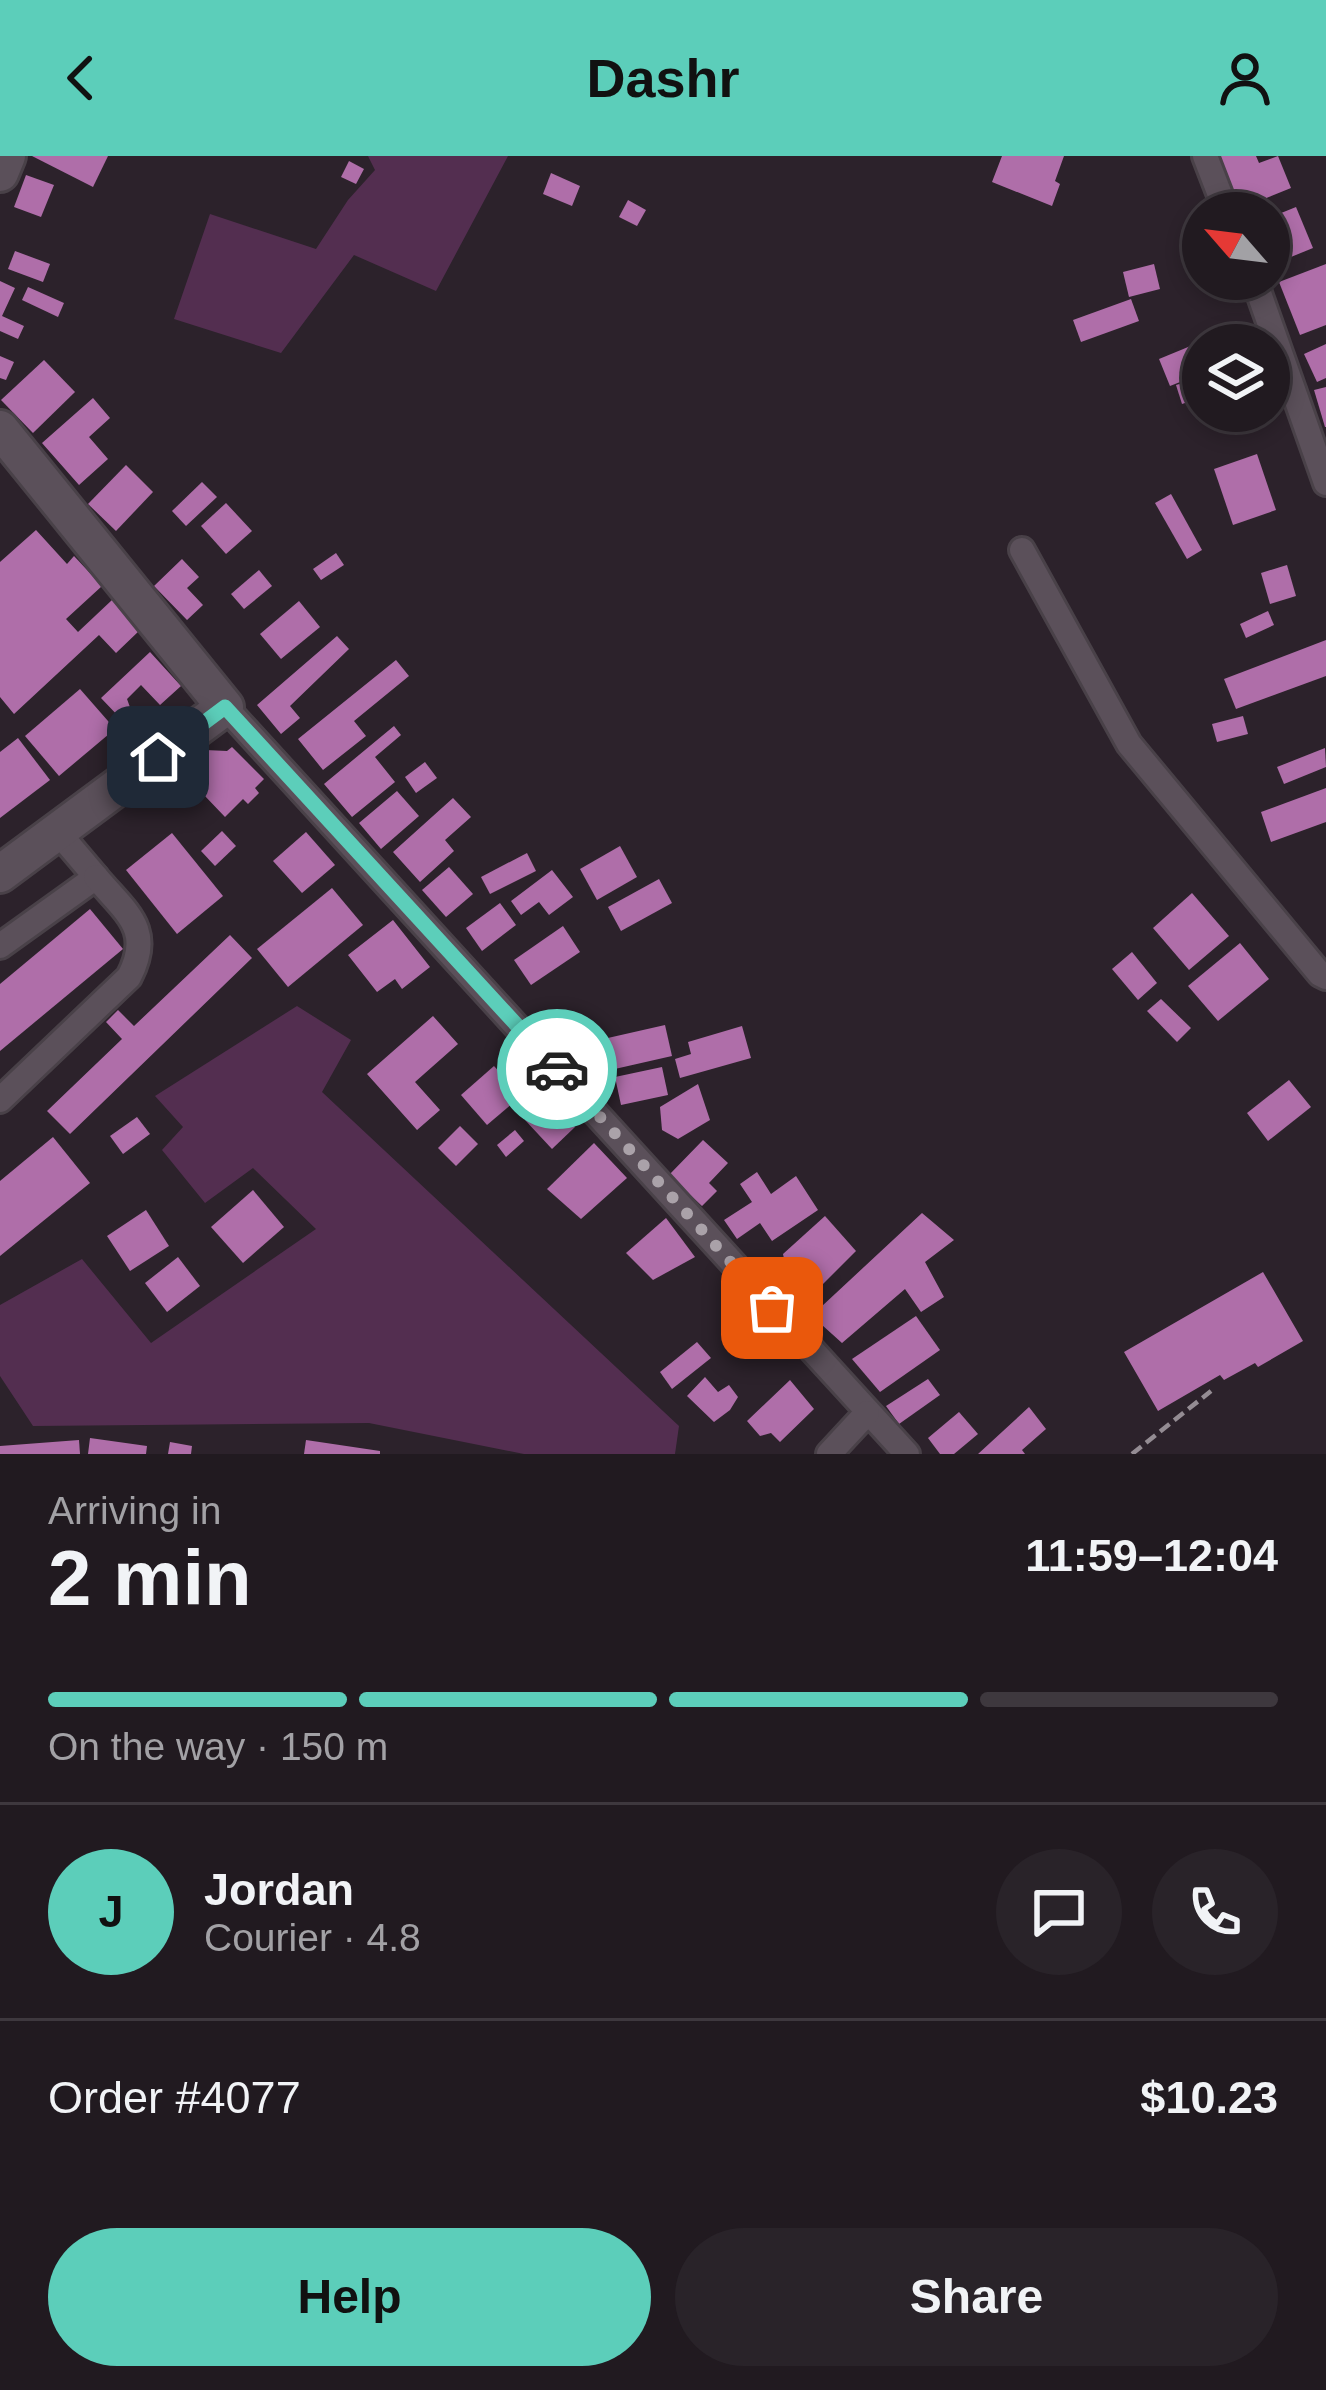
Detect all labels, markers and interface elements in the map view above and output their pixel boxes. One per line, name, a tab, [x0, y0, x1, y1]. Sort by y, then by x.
icon: back	[48, 45, 114, 111]
icon: person	[1212, 45, 1278, 111]
text: Dashr	[586, 48, 740, 108]
north arrow	[1182, 192, 1290, 300]
map controls	[1182, 192, 1290, 432]
button: layers	[1182, 324, 1290, 432]
pin	[107, 706, 209, 808]
icon: home	[125, 724, 191, 790]
courier	[497, 1009, 617, 1129]
icon: car	[524, 1036, 590, 1102]
pin	[721, 1257, 823, 1359]
icon: bag	[739, 1275, 805, 1341]
text: Arriving in	[48, 1489, 221, 1532]
text: 11:59–12:04	[1025, 1530, 1278, 1581]
text: 2 min	[48, 1534, 252, 1622]
text: On the way · 150 m	[48, 1725, 388, 1768]
button: chat	[996, 1849, 1122, 1975]
button: phone	[1152, 1849, 1278, 1975]
text: Jordan	[204, 1864, 354, 1915]
text: J	[98, 1886, 124, 1937]
text: Courier · 4.8	[204, 1916, 421, 1959]
text: Order #4077	[48, 2072, 301, 2123]
text: $10.23	[1140, 2072, 1278, 2123]
button: Help	[48, 2228, 651, 2366]
button: Share	[675, 2228, 1278, 2366]

